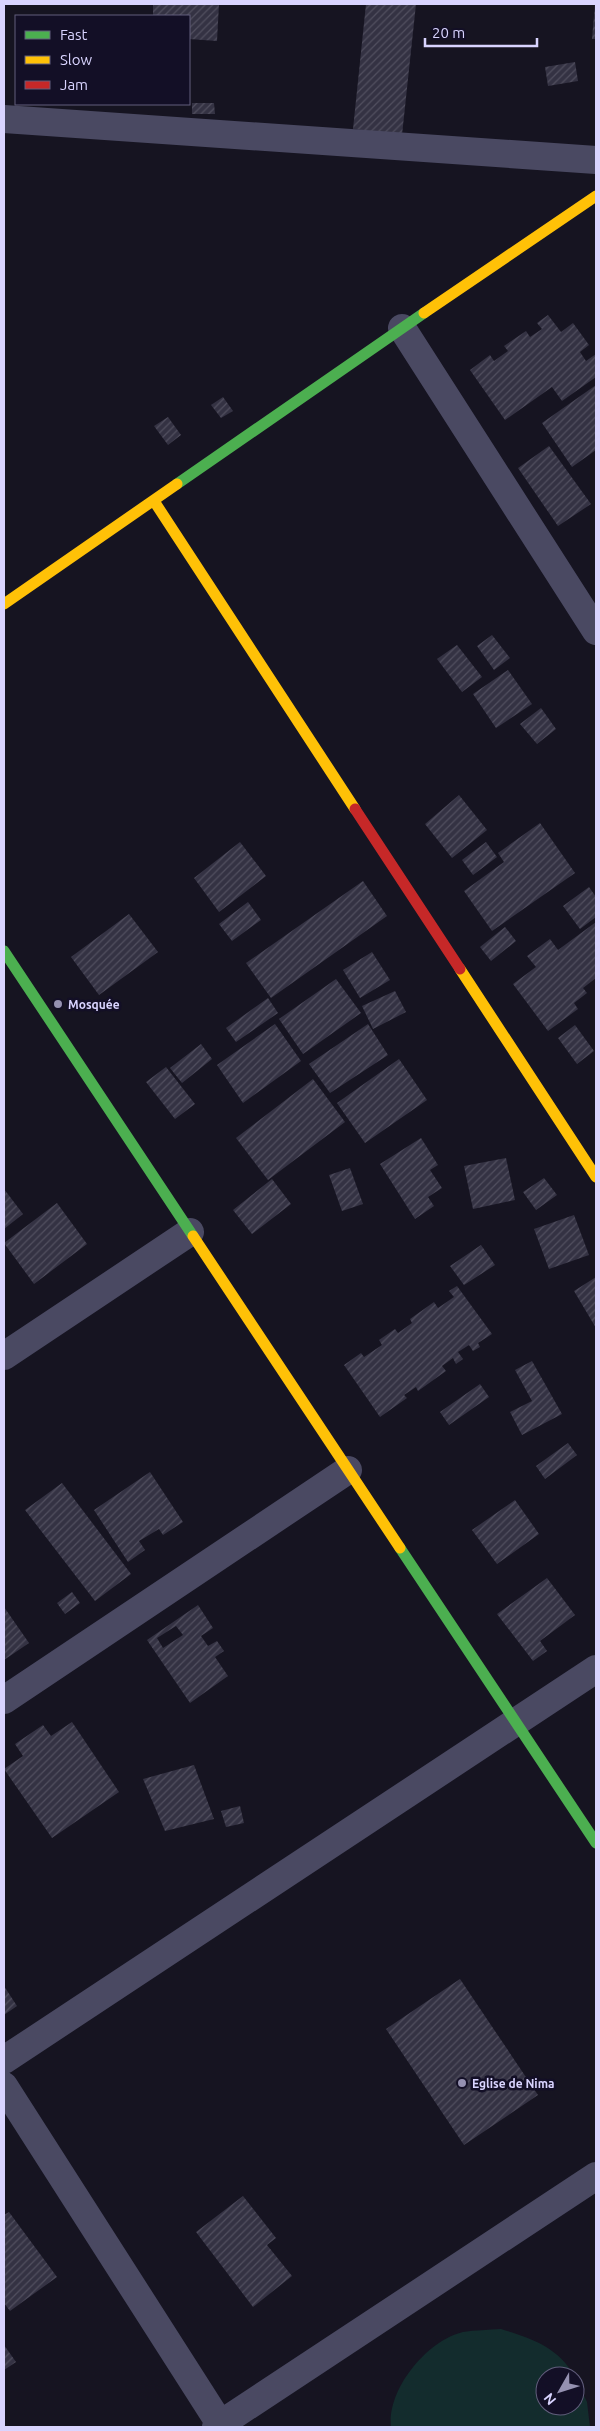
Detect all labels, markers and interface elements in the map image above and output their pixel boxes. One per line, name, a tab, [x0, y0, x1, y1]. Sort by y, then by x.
legend	[15, 15, 190, 105]
scale bar	[425, 15, 538, 47]
text: 20 m	[432, 24, 465, 41]
text: Fast	[60, 26, 88, 43]
text: Slow	[60, 51, 93, 68]
text: Jam	[60, 76, 88, 93]
marker: Mosquée	[52, 998, 64, 1010]
place label: Mosquée	[68, 998, 120, 1011]
marker: Eglise de Nima	[456, 2077, 468, 2089]
place label: Eglise de Nima	[472, 2077, 555, 2090]
north arrow	[535, 2366, 585, 2416]
text: N	[540, 2390, 559, 2408]

